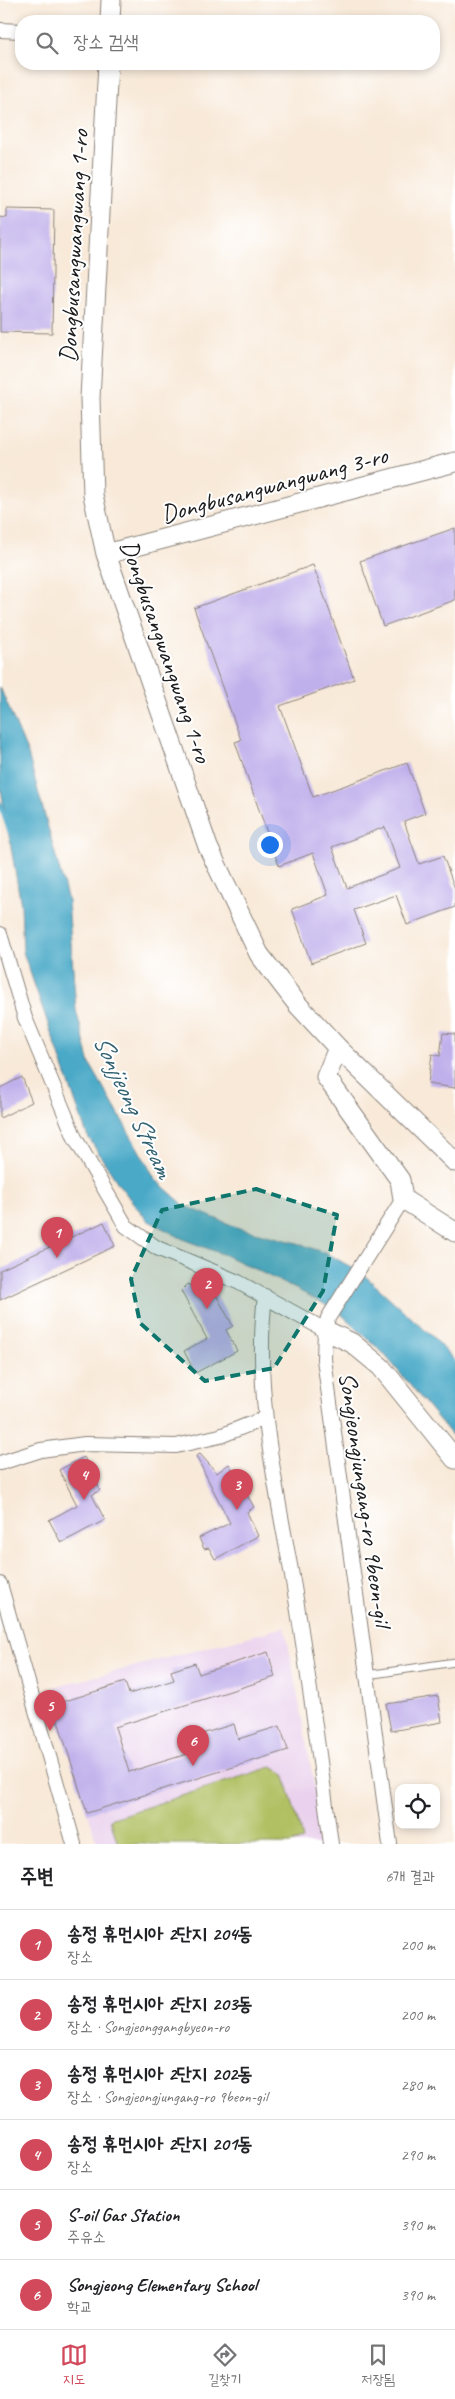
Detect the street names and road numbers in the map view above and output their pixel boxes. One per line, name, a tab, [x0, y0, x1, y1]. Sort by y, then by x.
street label: Dongbusangwangwang 1-ro	[52, 128, 96, 363]
street label: Dongbusangwangwang 3-ro	[158, 439, 392, 531]
street label: Dongbusangwangwang 1-ro	[113, 536, 219, 768]
street label: Songjeongjungang-ro 9beon-gil	[331, 1370, 399, 1633]

